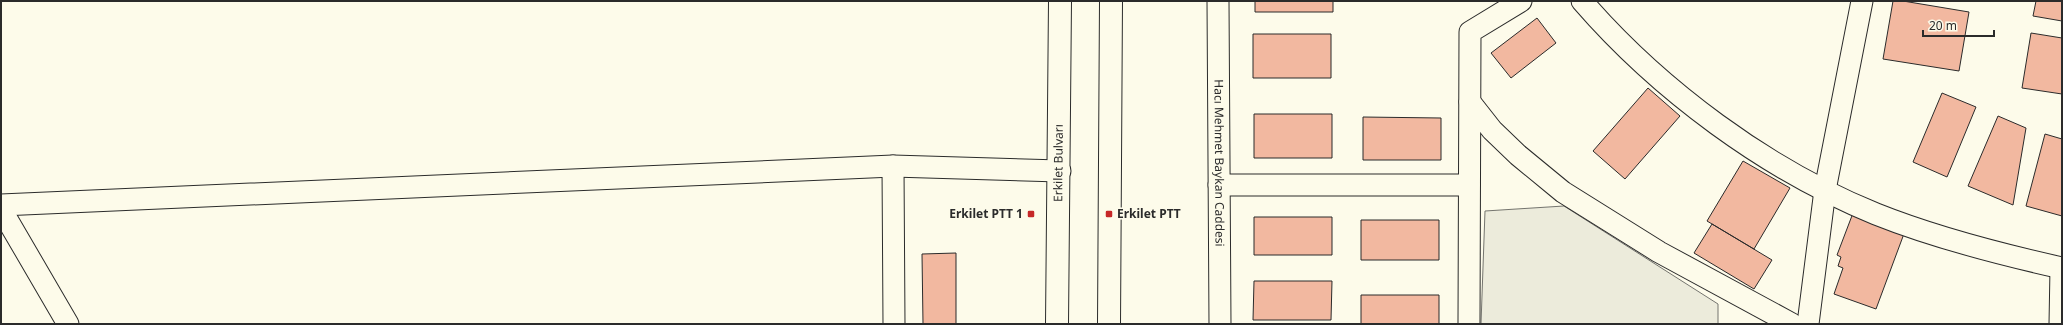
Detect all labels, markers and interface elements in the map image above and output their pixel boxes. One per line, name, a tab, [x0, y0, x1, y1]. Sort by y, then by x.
scale bar	[1923, 12, 1994, 38]
text: 20 m	[1929, 17, 1957, 34]
street label: Hacı Mehmet Baykan Caddesi	[1210, 79, 1229, 247]
street label: Erkilet Bulvarı	[1049, 124, 1067, 202]
place label: Erkilet PTT 1	[949, 205, 1023, 222]
place label: Erkilet PTT	[1117, 205, 1181, 222]
marker: Erkilet PTT 1	[1026, 209, 1036, 219]
marker: Erkilet PTT	[1104, 209, 1114, 219]

